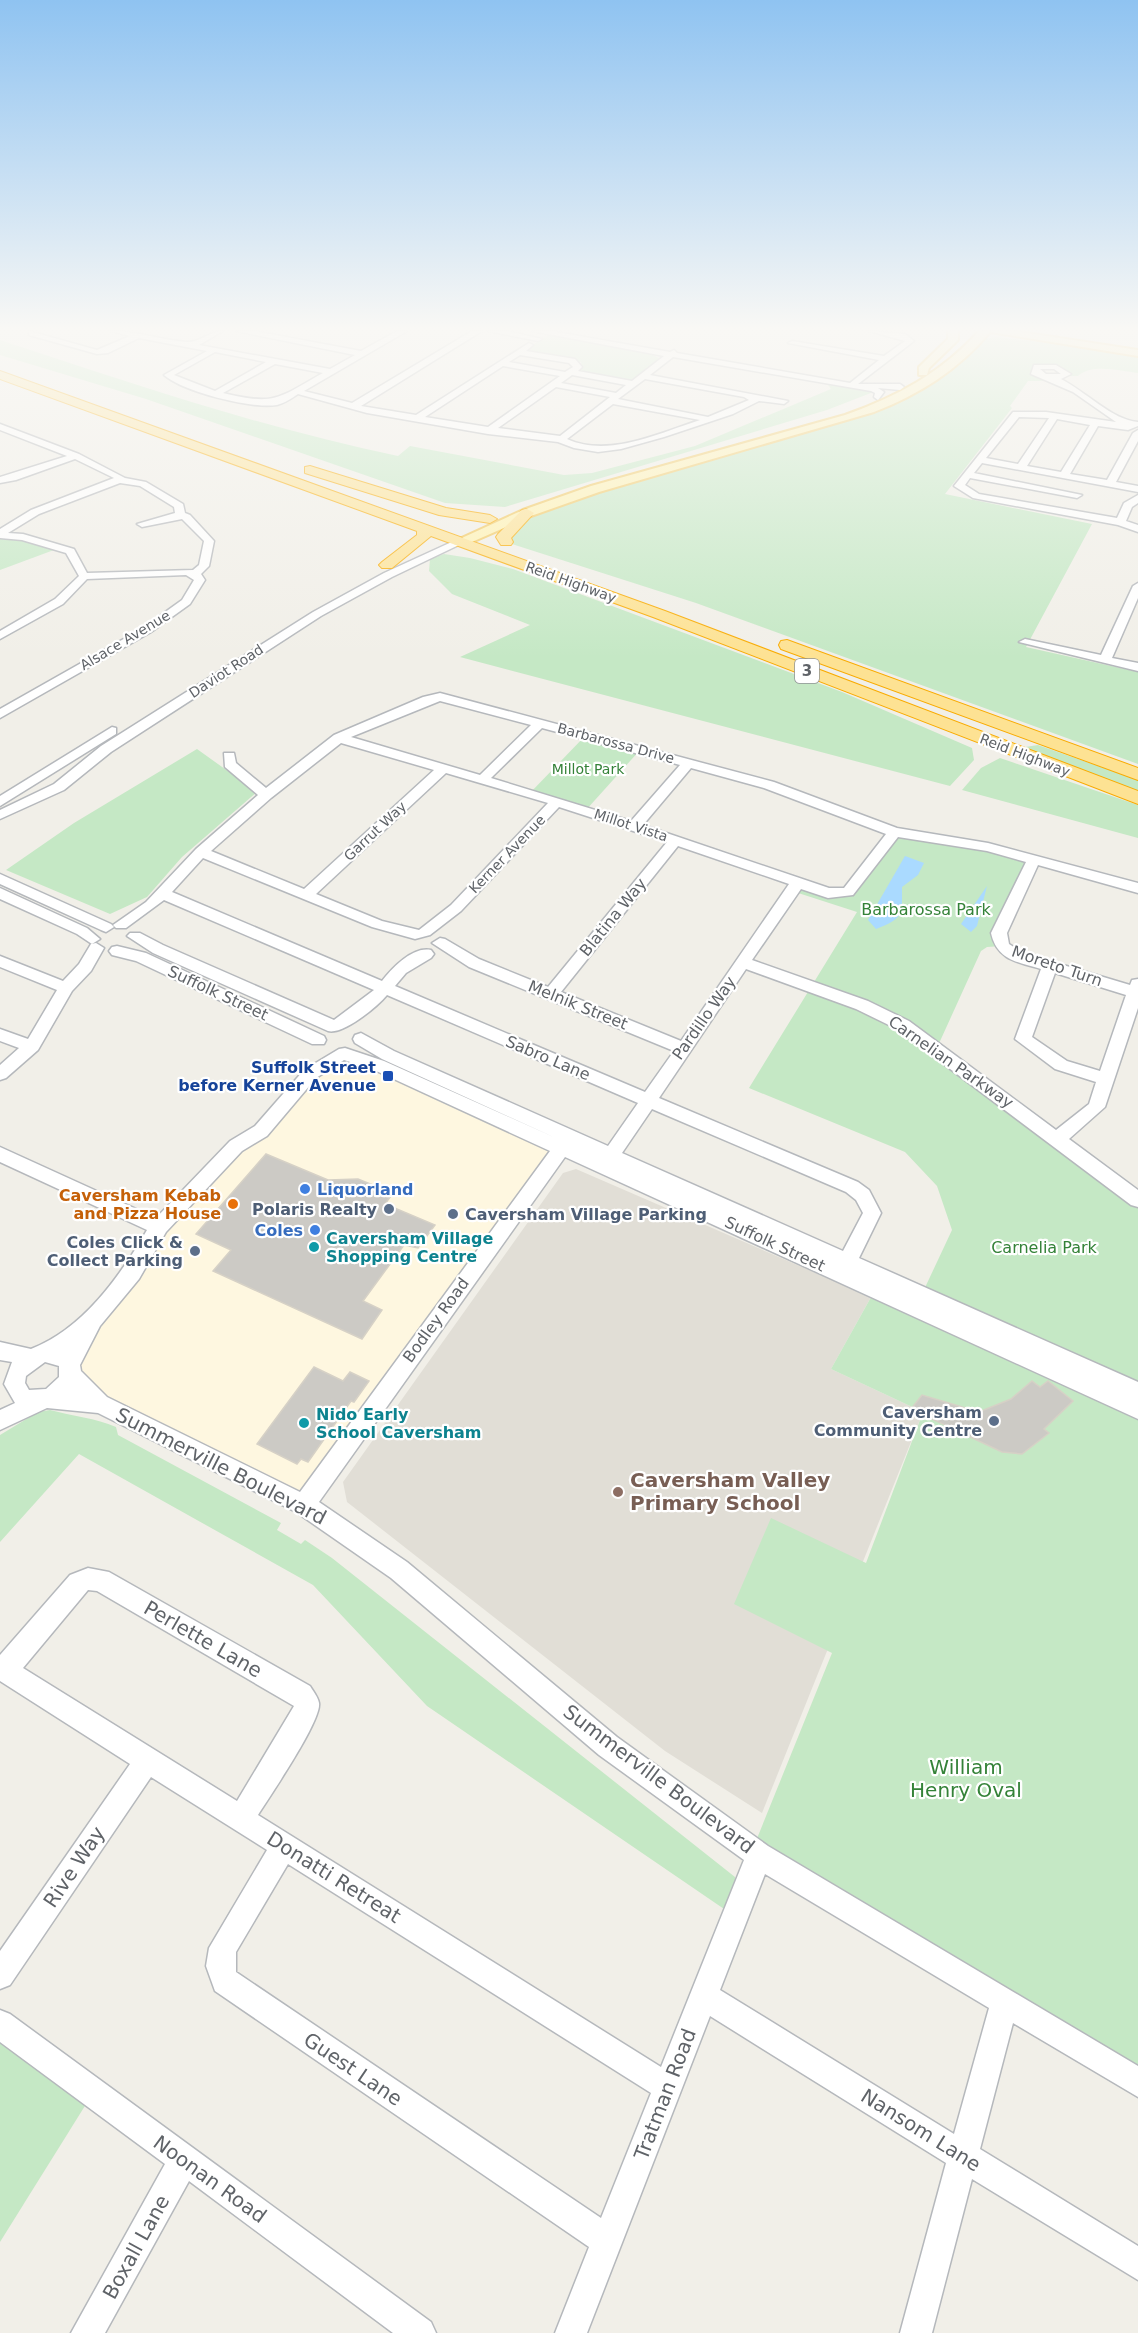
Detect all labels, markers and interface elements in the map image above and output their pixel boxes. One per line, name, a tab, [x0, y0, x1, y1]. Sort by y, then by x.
street label: Reid Highway	[523, 558, 619, 606]
street label: Alsace Avenue	[77, 607, 173, 673]
street label: Daviot Road	[186, 641, 266, 701]
road number: 3	[795, 659, 819, 683]
street label: Barbarossa Drive	[556, 720, 676, 766]
street label: Reid Highway	[978, 730, 1072, 780]
park label: Millot Park	[552, 761, 625, 777]
street label: Garrut Way	[341, 798, 409, 864]
street label: Millot Vista	[592, 806, 670, 844]
street label: Kerner Avenue	[466, 812, 548, 896]
street label: Blatina Way	[576, 874, 650, 960]
park label: Barbarossa Park	[861, 900, 991, 919]
street label: Moreto Turn	[1009, 942, 1105, 990]
street label: Suffolk Street	[165, 961, 271, 1025]
street label: Pardillo Way	[668, 973, 740, 1063]
street label: Melnik Street	[525, 976, 631, 1034]
street label: Carnelian Parkway	[885, 1012, 1017, 1112]
street label: Sabro Lane	[503, 1032, 593, 1084]
place label: Suffolk Street before Kerner Avenue	[178, 1058, 376, 1095]
marker: Suffolk Street before Kerner Avenue	[381, 1069, 395, 1083]
place label: Liquorland	[317, 1180, 414, 1199]
marker: Liquorland	[298, 1182, 312, 1196]
place label: Caversham Kebab and Pizza House	[59, 1186, 221, 1223]
marker: Caversham Kebab and Pizza House	[226, 1197, 240, 1211]
place label: Polaris Realty	[252, 1200, 378, 1219]
marker: Polaris Realty	[382, 1202, 396, 1216]
place label: Caversham Village Parking	[465, 1205, 707, 1224]
marker: Caversham Village Parking	[446, 1207, 460, 1221]
street label: Suffolk Street	[722, 1212, 828, 1276]
place label: Coles	[254, 1221, 303, 1240]
marker: Coles	[308, 1223, 322, 1237]
place label: Caversham Village Shopping Centre	[326, 1229, 493, 1266]
place label: Coles Click & Collect Parking	[47, 1233, 183, 1270]
park label: Carnelia Park	[991, 1238, 1098, 1257]
marker: Caversham Village Shopping Centre	[307, 1240, 321, 1254]
marker: Coles Click & Collect Parking	[188, 1244, 202, 1258]
street label: Bodley Road	[399, 1274, 473, 1366]
street label: Summerville Boulevard	[112, 1402, 330, 1530]
place label: Caversham Community Centre	[814, 1403, 982, 1440]
place label: Nido Early School Caversham	[316, 1405, 482, 1442]
marker: Caversham Community Centre	[987, 1414, 1001, 1428]
marker: Nido Early School Caversham	[297, 1416, 311, 1430]
place label: Caversham Valley Primary School	[630, 1468, 830, 1515]
marker: Caversham Valley Primary School	[611, 1485, 625, 1499]
street label: Perlette Lane	[140, 1595, 266, 1683]
street label: Summerville Boulevard	[559, 1699, 759, 1859]
park label: William Henry Oval	[910, 1755, 1022, 1802]
street label: Rive Way	[38, 1822, 110, 1912]
street label: Donatti Retreat	[263, 1826, 406, 1928]
street label: Tratman Road	[629, 2025, 701, 2164]
street label: Guest Lane	[299, 2027, 407, 2111]
street label: Nansom Lane	[857, 2084, 985, 2176]
street label: Noonan Road	[149, 2130, 271, 2228]
street label: Boxall Lane	[98, 2191, 174, 2303]

